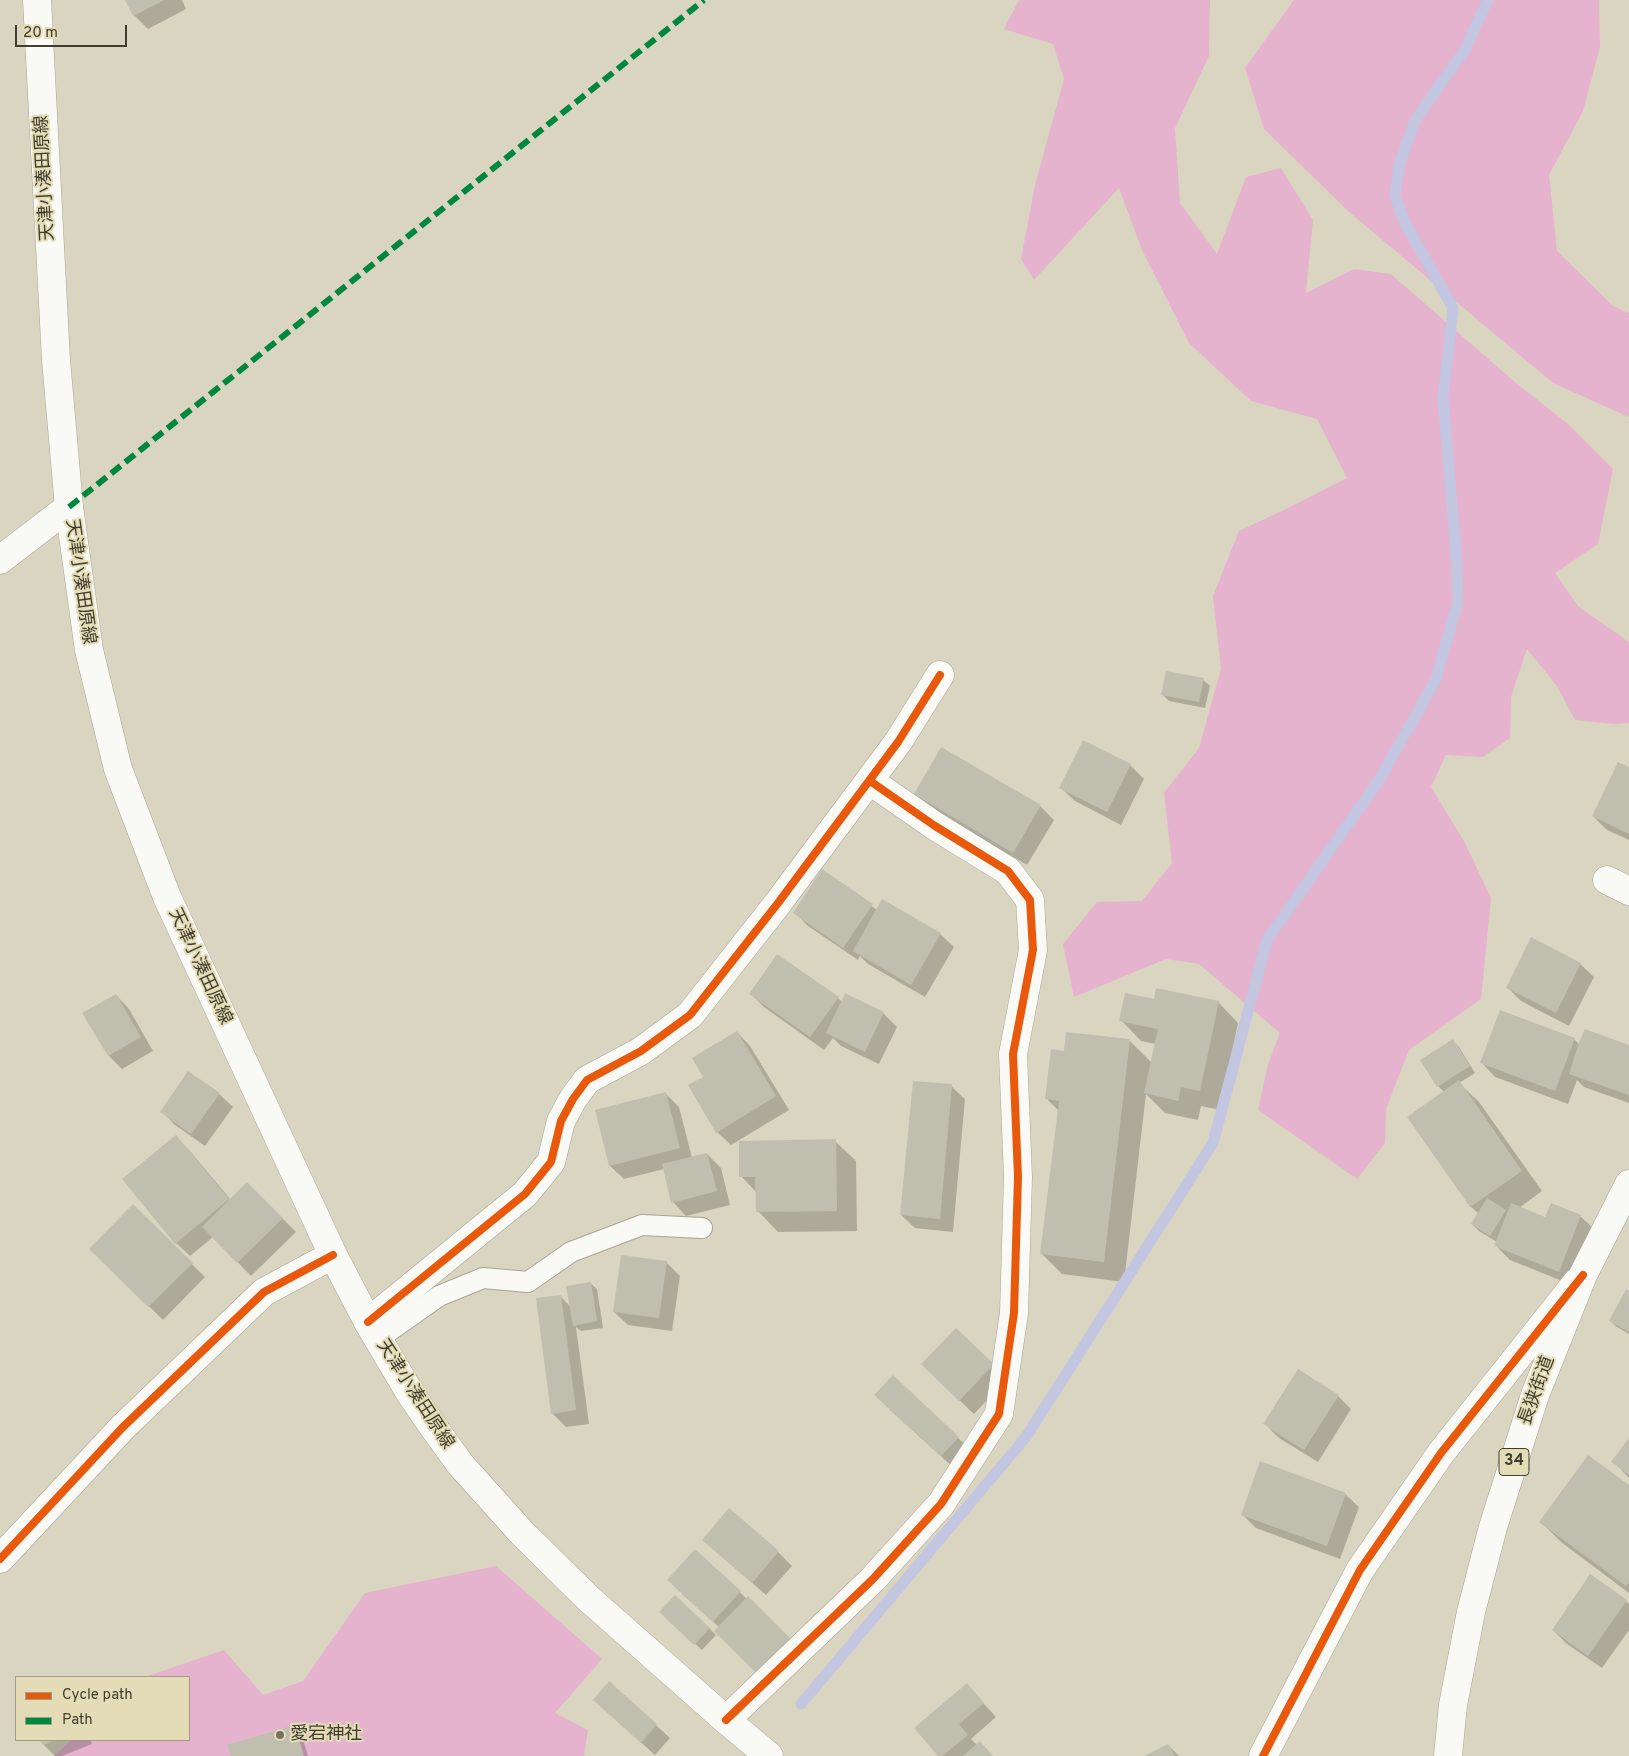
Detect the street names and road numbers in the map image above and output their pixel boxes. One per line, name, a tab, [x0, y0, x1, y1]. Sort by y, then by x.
street label: 天津小湊田原線	[32, 115, 60, 241]
street label: 天津小湊田原線	[60, 518, 98, 646]
street label: 天津小湊田原線	[163, 905, 235, 1029]
street label: 天津小湊田原線	[371, 1336, 457, 1454]
street label: 長狭街道	[1516, 1353, 1560, 1429]
road number: 34	[1499, 1448, 1529, 1475]

